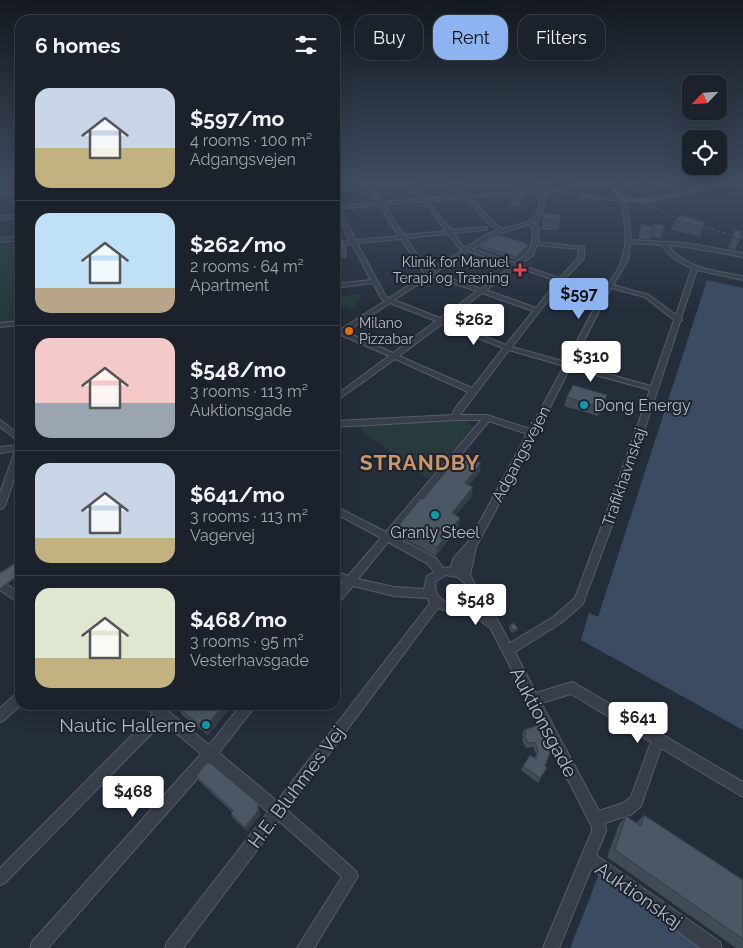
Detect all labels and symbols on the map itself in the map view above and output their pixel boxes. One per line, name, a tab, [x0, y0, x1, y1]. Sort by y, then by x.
north arrow	[682, 75, 728, 120]
place label: Klinik for Manuel Terapi og Træning	[393, 254, 509, 286]
marker: Klinik for Manuel Terapi og Træning	[513, 263, 527, 277]
pin: $597	[549, 278, 609, 320]
pin: $262	[444, 304, 504, 346]
place label: Milano Pizzabar	[359, 315, 413, 347]
marker: Milano Pizzabar	[343, 325, 355, 337]
pin: $310	[561, 340, 621, 383]
place label: Dong Energy	[594, 396, 691, 415]
marker: Dong Energy	[578, 399, 590, 411]
street label: Adgangsvejen	[488, 403, 554, 505]
street label: Trafikhavnskaj	[598, 425, 650, 529]
district label: STRANDBY	[360, 450, 480, 475]
marker: Granly Steel	[429, 509, 441, 521]
place label: Granly Steel	[390, 523, 480, 542]
pin: $548	[446, 584, 506, 626]
street label: Auktionsgade	[506, 663, 582, 781]
pin: $641	[608, 702, 668, 744]
place label: Nautic Hallerne	[59, 714, 196, 736]
marker: Nautic Hallerne	[200, 719, 212, 731]
street label: H.E. Bluhmes Vej	[243, 722, 349, 852]
pin: $468	[103, 776, 163, 818]
street label: Auktionskaj	[591, 857, 687, 933]

